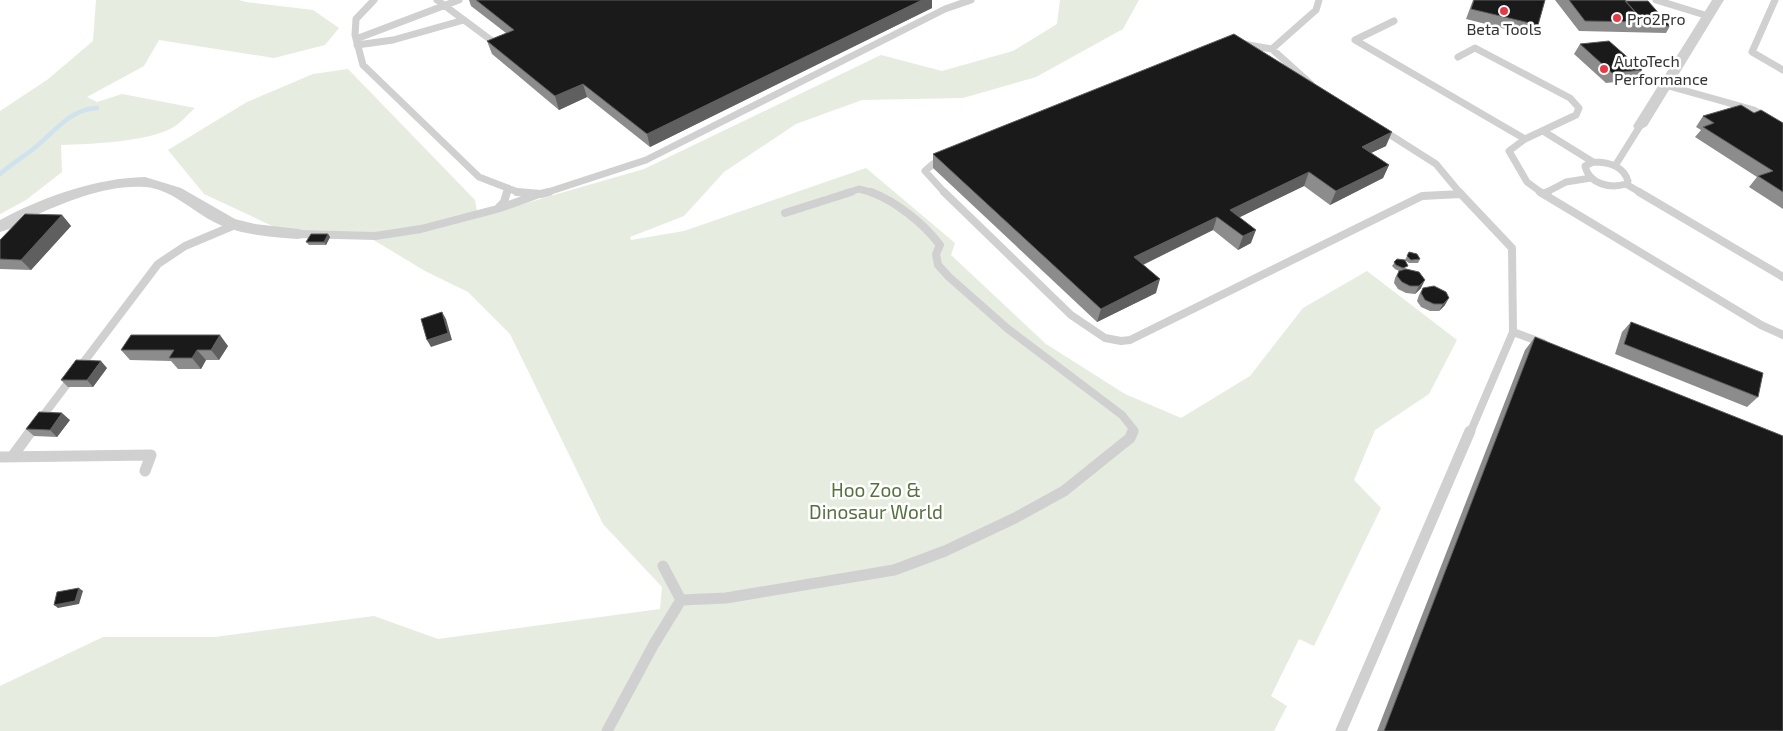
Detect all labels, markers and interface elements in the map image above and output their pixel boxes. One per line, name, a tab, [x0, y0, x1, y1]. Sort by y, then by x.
marker: Beta Tools	[1498, 5, 1510, 17]
place label: Pro2Pro	[1627, 9, 1685, 28]
marker: Pro2Pro	[1611, 12, 1623, 24]
place label: Beta Tools	[1466, 19, 1542, 38]
place label: AutoTech Performance	[1614, 51, 1708, 88]
marker: AutoTech Performance	[1598, 63, 1610, 75]
park label: Hoo Zoo & Dinosaur World	[809, 478, 943, 523]

